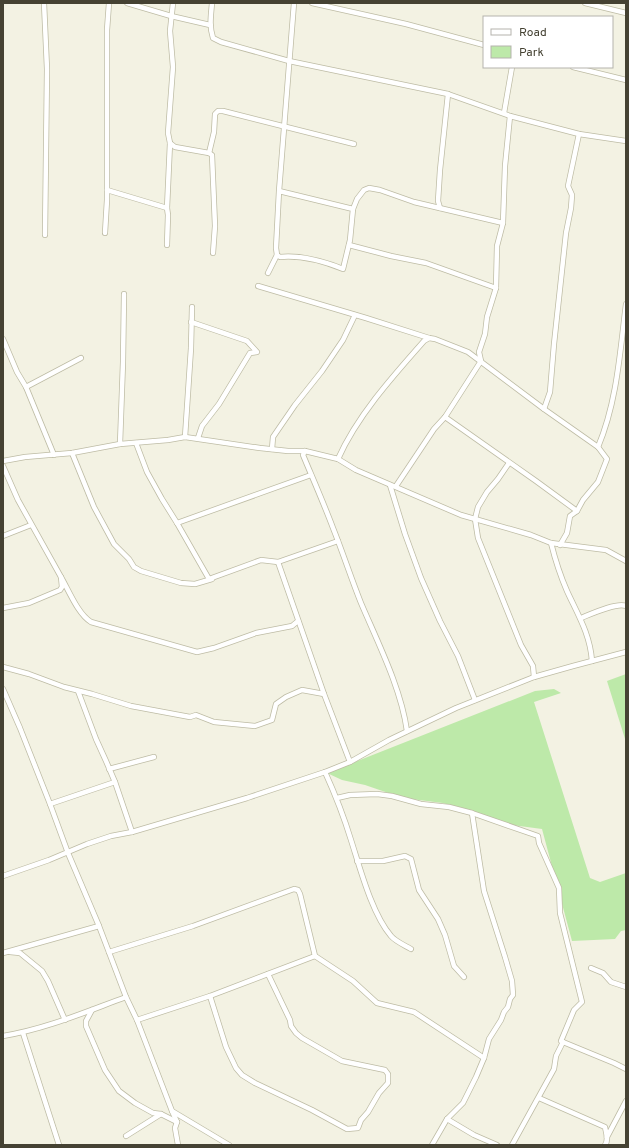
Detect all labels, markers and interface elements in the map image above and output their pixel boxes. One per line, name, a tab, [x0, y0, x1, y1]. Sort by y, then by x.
legend	[483, 16, 613, 68]
text: Road	[519, 25, 547, 41]
text: Park	[519, 45, 544, 61]

